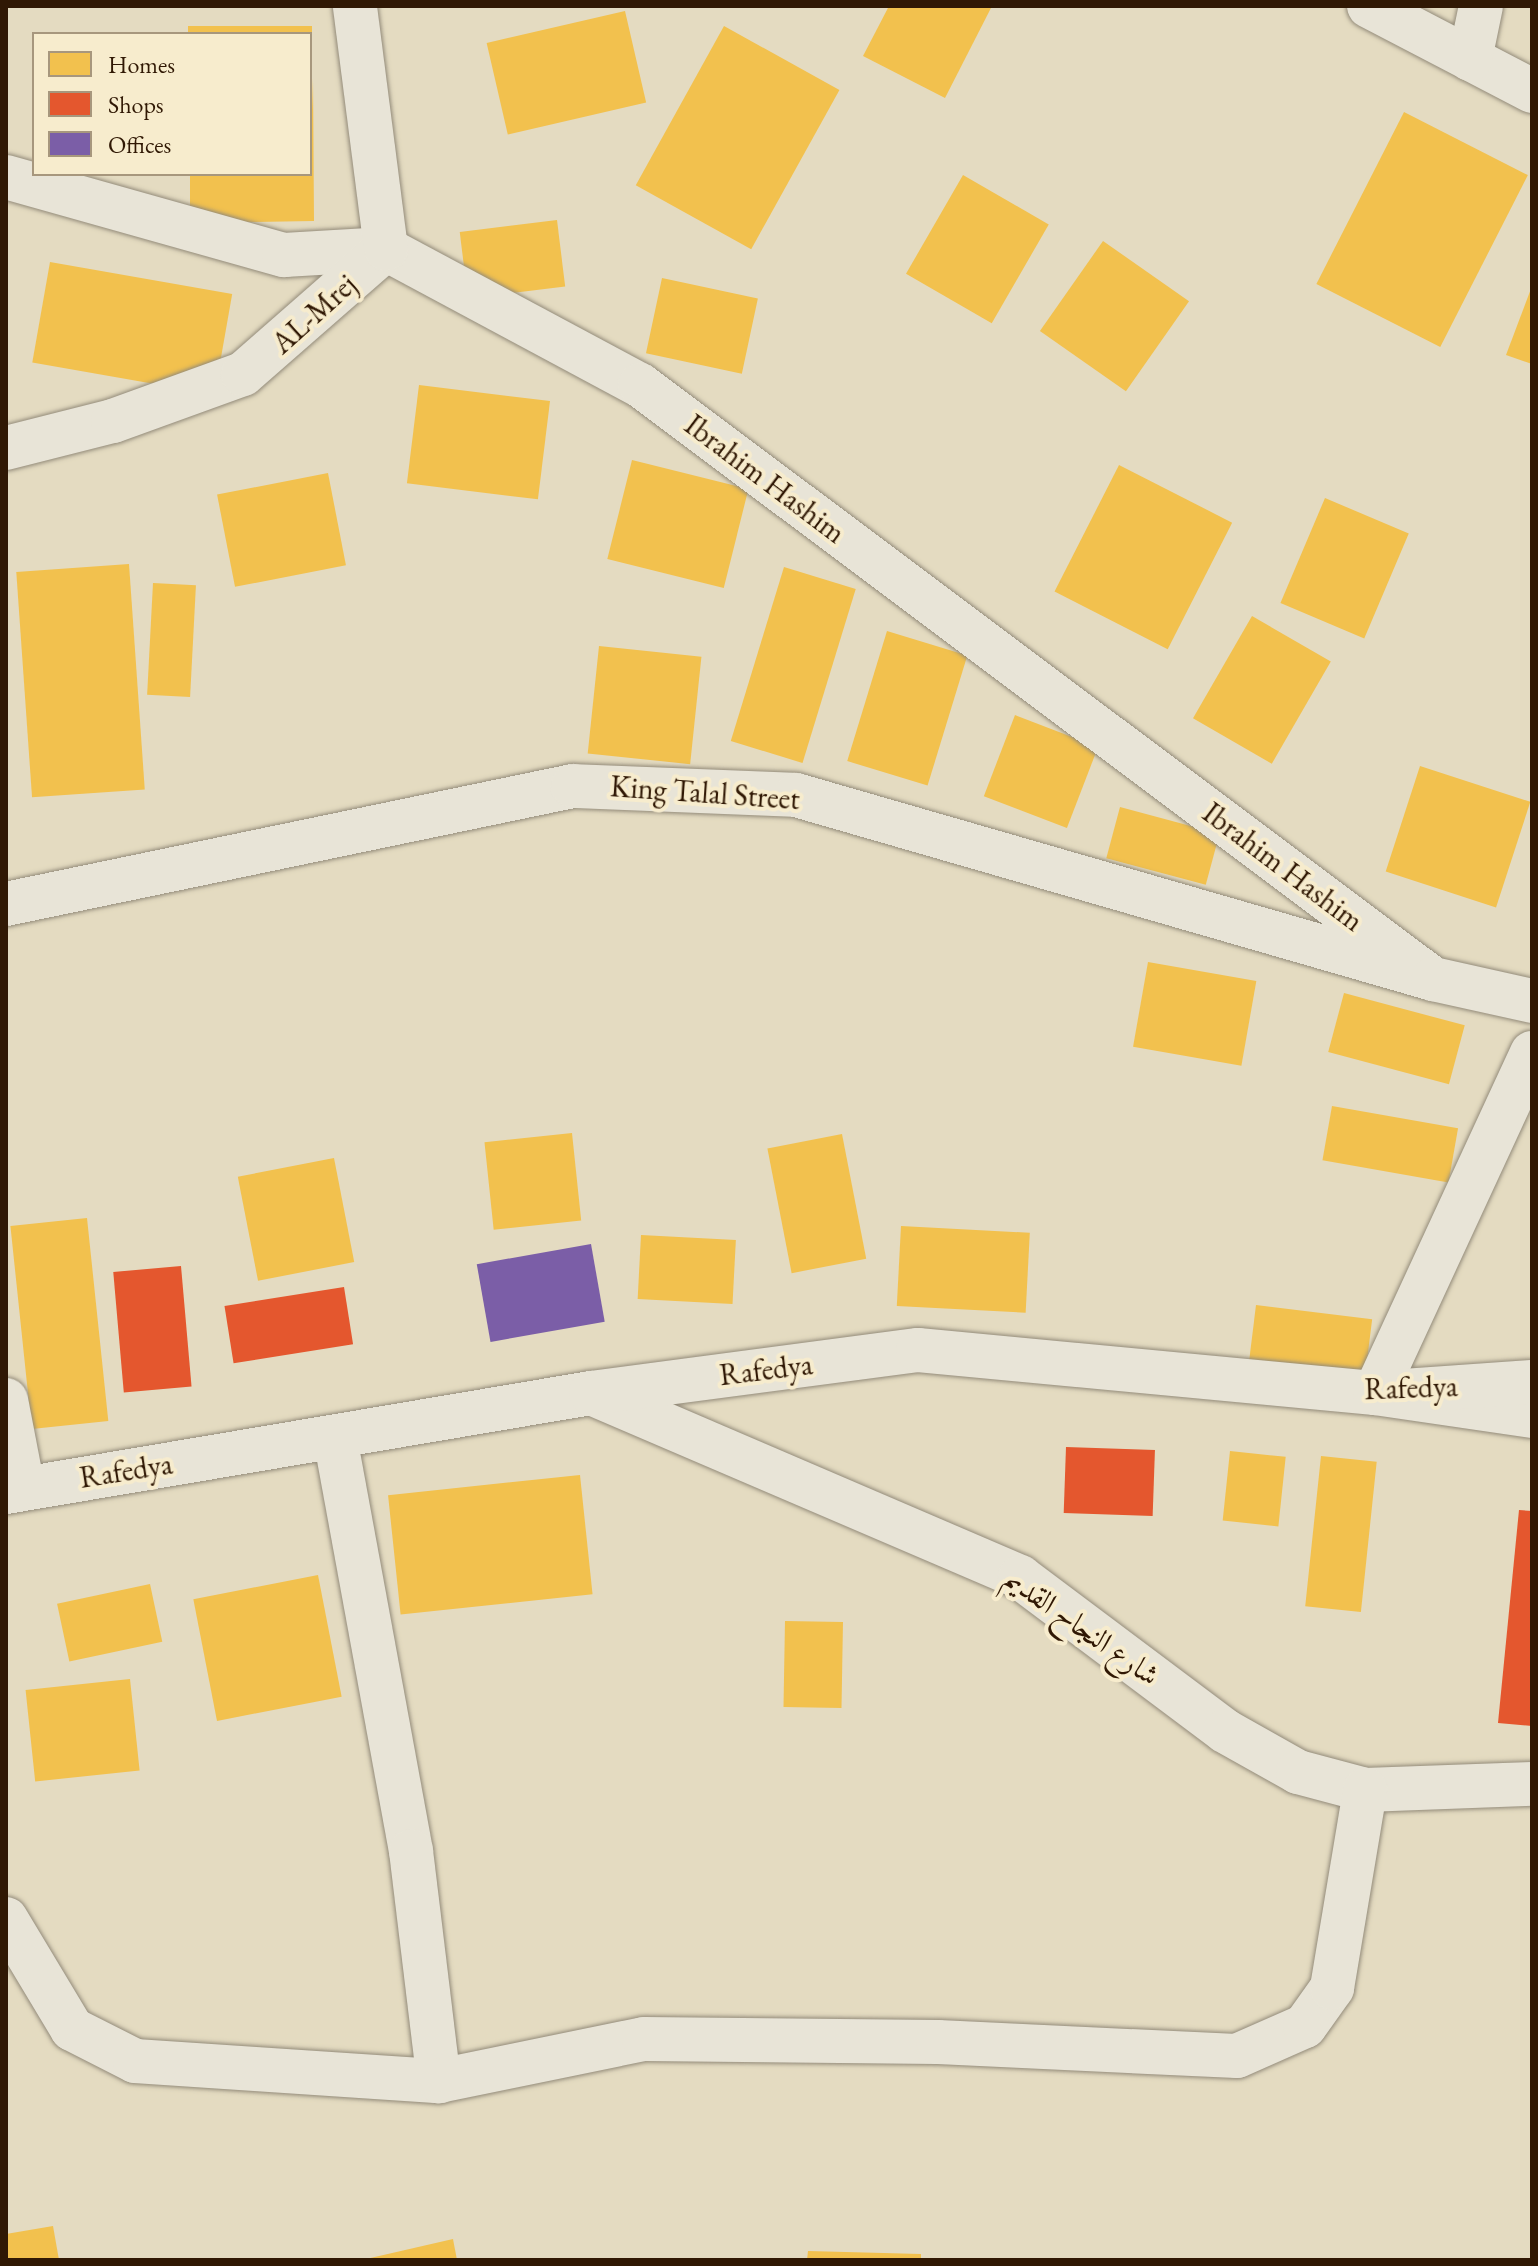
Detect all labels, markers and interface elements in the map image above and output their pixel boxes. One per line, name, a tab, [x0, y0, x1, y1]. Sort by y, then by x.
legend	[32, 32, 312, 176]
text: Homes	[108, 49, 175, 80]
text: Shops	[108, 89, 164, 120]
text: Offices	[108, 129, 171, 160]
street label: AL-Mrej	[264, 266, 364, 362]
street label: Ibrahim Hashim	[678, 407, 852, 551]
street label: King Talal Street	[609, 768, 801, 818]
street label: Ibrahim Hashim	[1196, 795, 1370, 939]
street label: Rafedya	[717, 1346, 815, 1394]
street label: Rafedya	[1364, 1368, 1458, 1408]
street label: Rafedya	[77, 1446, 175, 1496]
street label: شارع النجاح القديم	[998, 1560, 1166, 1694]

